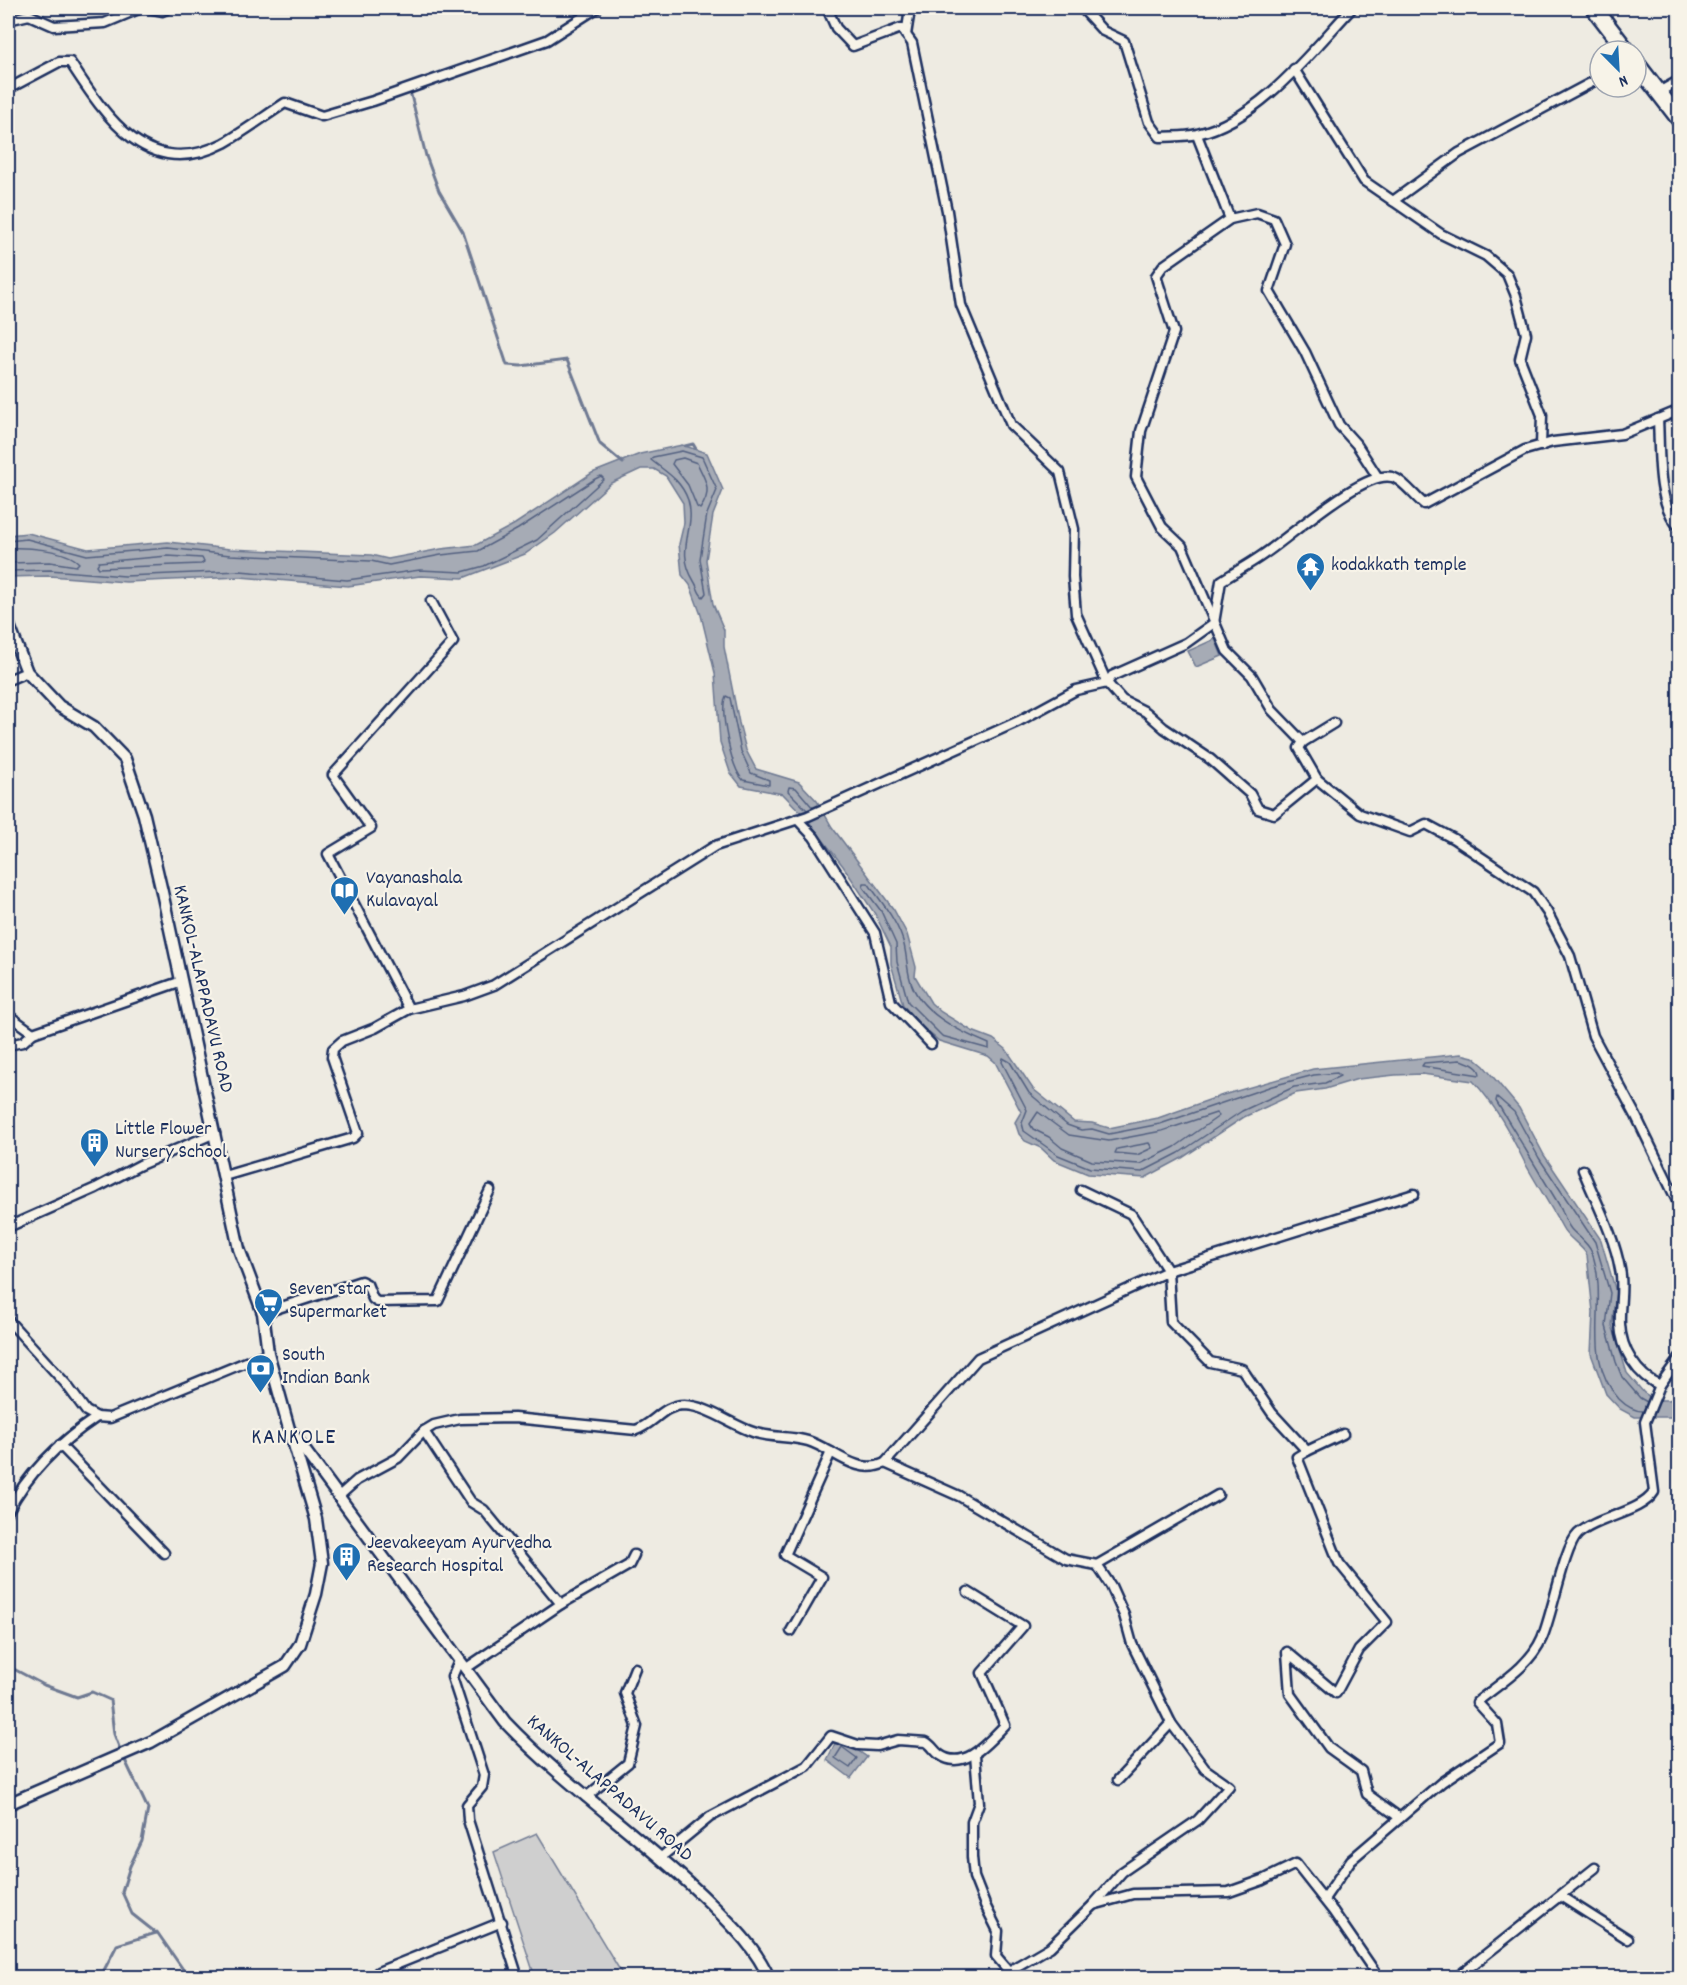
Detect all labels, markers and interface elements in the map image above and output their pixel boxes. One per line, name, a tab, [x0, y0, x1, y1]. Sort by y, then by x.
north arrow	[1588, 39, 1648, 99]
text: N	[1615, 68, 1631, 93]
temple icon: kodakkath temple	[1294, 550, 1326, 592]
place label: kodakkath temple	[1331, 552, 1467, 580]
place label: Vayanashala Kulavayal	[366, 865, 463, 916]
library icon: Vayanashala Kulavayal	[329, 874, 361, 916]
street label: KANKOL-ALAPPADAVU ROAD	[164, 882, 240, 1096]
place label: Little Flower Nursery School	[115, 1116, 227, 1167]
building icon: Little Flower Nursery School	[78, 1126, 110, 1168]
place label: Seven star Supermarket	[289, 1276, 387, 1327]
supermarket icon: Seven star Supermarket	[252, 1286, 284, 1328]
place label: South Indian Bank	[282, 1342, 370, 1393]
bank icon: South Indian Bank	[245, 1352, 277, 1394]
district label: KANKOLE	[251, 1423, 337, 1454]
place label: Jeevakeeyam Ayurvedha Research Hospital	[367, 1530, 552, 1581]
building icon: Jeevakeeyam Ayurvedha Research Hospital	[330, 1540, 362, 1582]
street label: KANKOL-ALAPPADAVU ROAD	[520, 1709, 698, 1869]

